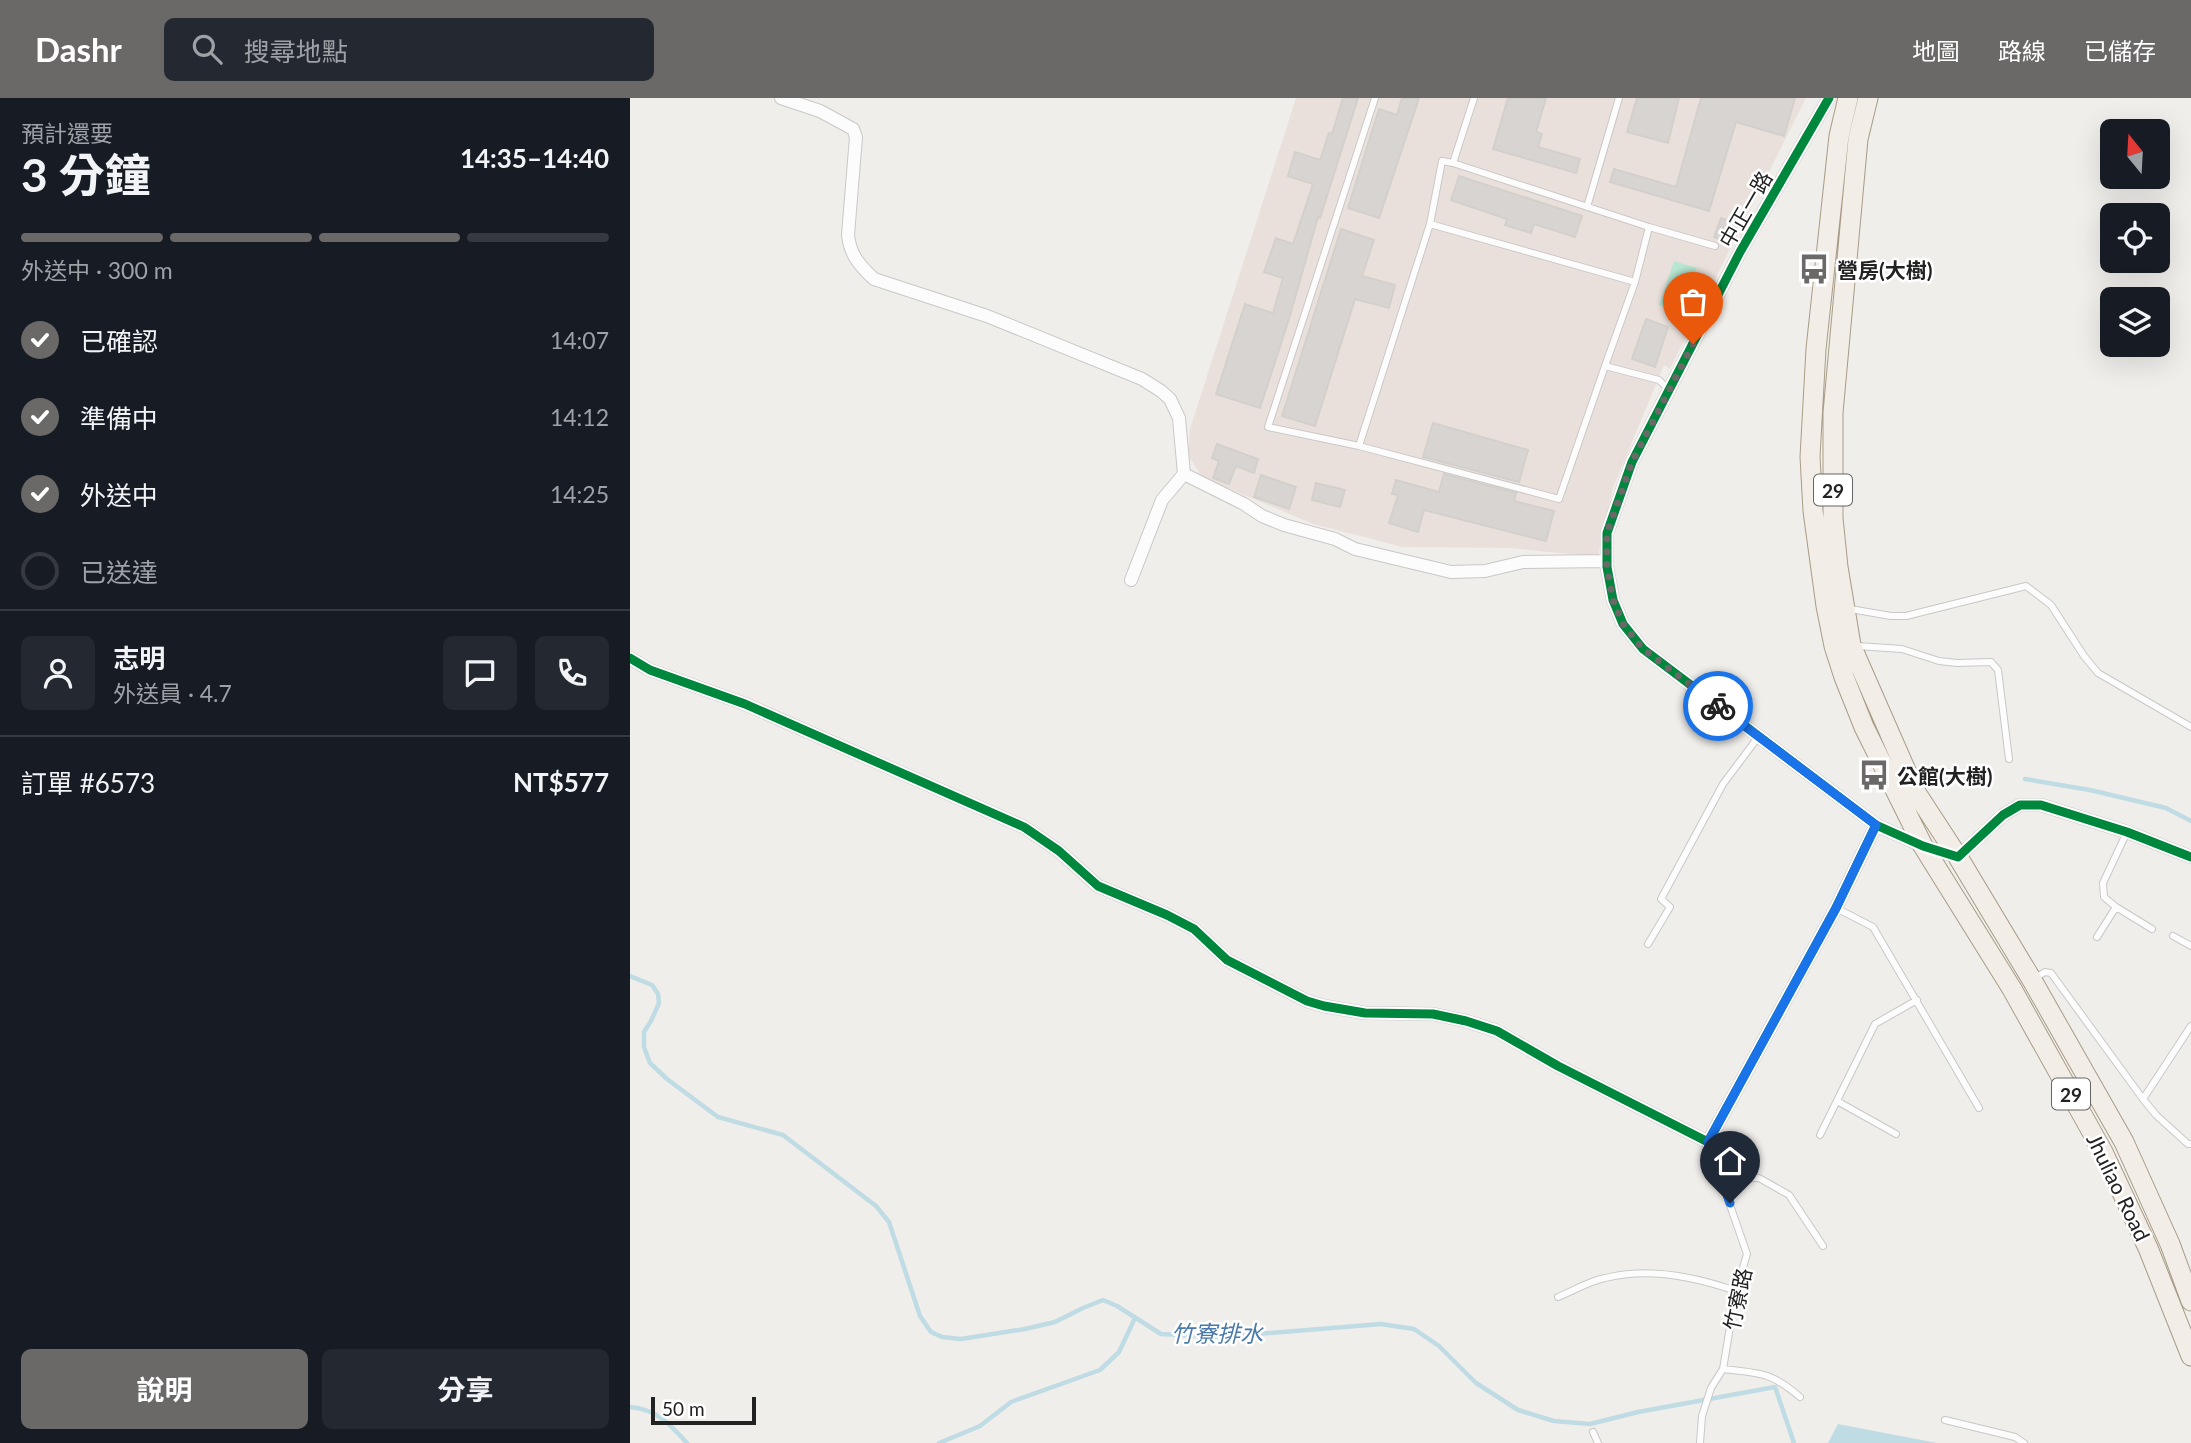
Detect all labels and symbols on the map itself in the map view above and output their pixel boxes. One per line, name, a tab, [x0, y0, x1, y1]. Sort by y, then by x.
north arrow	[2100, 119, 2170, 189]
street label: 中正一路	[1713, 166, 1777, 252]
bus stop icon: 營房(大樹)	[1797, 252, 1831, 286]
place label: 營房(大樹)	[1837, 257, 1933, 282]
pin	[1663, 272, 1723, 344]
road number: 29	[1814, 474, 1852, 506]
courier	[1683, 671, 1753, 741]
bus stop icon: 公館(大樹)	[1857, 758, 1891, 792]
place label: 公館(大樹)	[1897, 763, 1993, 788]
road number: 29	[2052, 1078, 2090, 1110]
street label: Jhuliao Road	[2082, 1129, 2156, 1245]
pin	[1700, 1131, 1760, 1203]
street label: 竹寮路	[1718, 1266, 1756, 1332]
water label: 竹寮排水	[1171, 1319, 1264, 1347]
scale bar	[651, 1394, 756, 1426]

